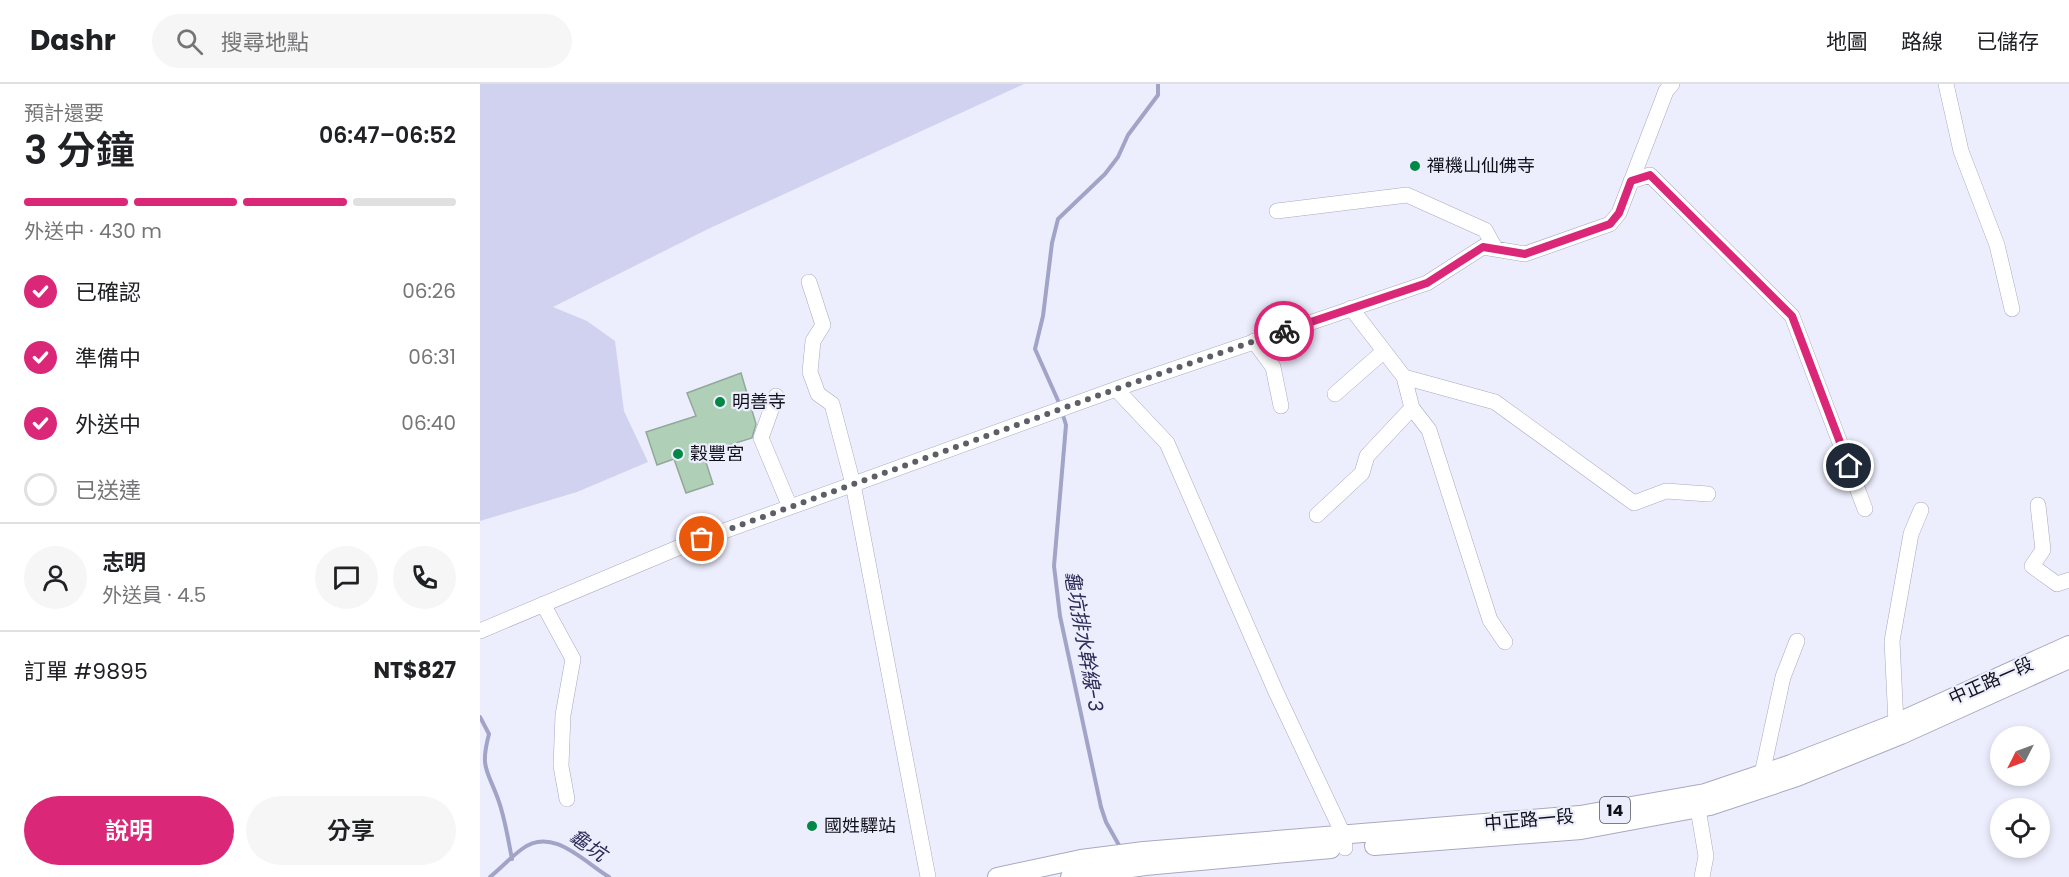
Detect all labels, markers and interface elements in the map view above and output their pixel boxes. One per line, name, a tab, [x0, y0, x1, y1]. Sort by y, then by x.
search box	[152, 14, 572, 68]
text: Dashr	[30, 21, 116, 60]
icon: search	[173, 25, 206, 58]
text: 搜尋地點	[221, 27, 309, 58]
text: 地圖	[1826, 27, 1868, 56]
text: 路線	[1901, 27, 1943, 56]
text: 已儲存	[1976, 27, 2039, 56]
text: 預計還要	[24, 99, 104, 127]
text: 06:47–06:52	[319, 120, 456, 151]
text: 3 分鐘	[24, 123, 135, 178]
place label: 禪機山仙佛寺	[1427, 153, 1535, 178]
marker: 禪機山仙佛寺	[1408, 159, 1422, 173]
text: 外送中 · 430 m	[24, 217, 162, 245]
icon: check	[24, 275, 57, 308]
text: 已確認	[75, 277, 141, 308]
text: 06:26	[402, 277, 456, 305]
courier	[1254, 301, 1314, 361]
icon: bike	[1268, 315, 1301, 348]
icon: check	[24, 341, 57, 374]
text: 準備中	[75, 343, 141, 374]
text: 06:31	[408, 343, 456, 371]
place label: 明善寺	[732, 389, 786, 414]
marker: 明善寺	[713, 395, 727, 409]
icon: check	[24, 407, 57, 440]
text: 外送中	[75, 409, 141, 440]
text: 06:40	[401, 409, 456, 437]
pin	[1823, 440, 1874, 491]
place label: 穀豐宮	[690, 441, 744, 466]
marker: 穀豐宮	[671, 447, 685, 461]
icon: home	[1832, 449, 1865, 482]
text: 已送達	[75, 475, 141, 506]
pin	[676, 513, 727, 564]
icon: bag	[685, 522, 718, 555]
button: person	[24, 546, 87, 609]
button: chat	[315, 546, 378, 609]
button: phone	[393, 546, 456, 609]
text: 志明	[102, 547, 146, 578]
water label: 龜坑排水幹線-3	[1058, 568, 1110, 714]
text: 外送員 · 4.5	[102, 581, 206, 609]
street label: 中正路一段	[1945, 651, 2037, 710]
text: NT$827	[373, 655, 456, 686]
text: 訂單 #9895	[24, 656, 148, 687]
north arrow	[1990, 726, 2050, 786]
map controls	[1990, 726, 2050, 858]
button: 說明	[24, 796, 234, 865]
button: 分享	[246, 796, 456, 865]
road number: 14	[1600, 797, 1630, 823]
button: locate	[1990, 798, 2050, 858]
street label: 中正路一段	[1483, 803, 1575, 836]
place label: 國姓驛站	[824, 813, 896, 838]
marker: 國姓驛站	[805, 819, 819, 833]
water label: 龜坑	[564, 822, 615, 869]

